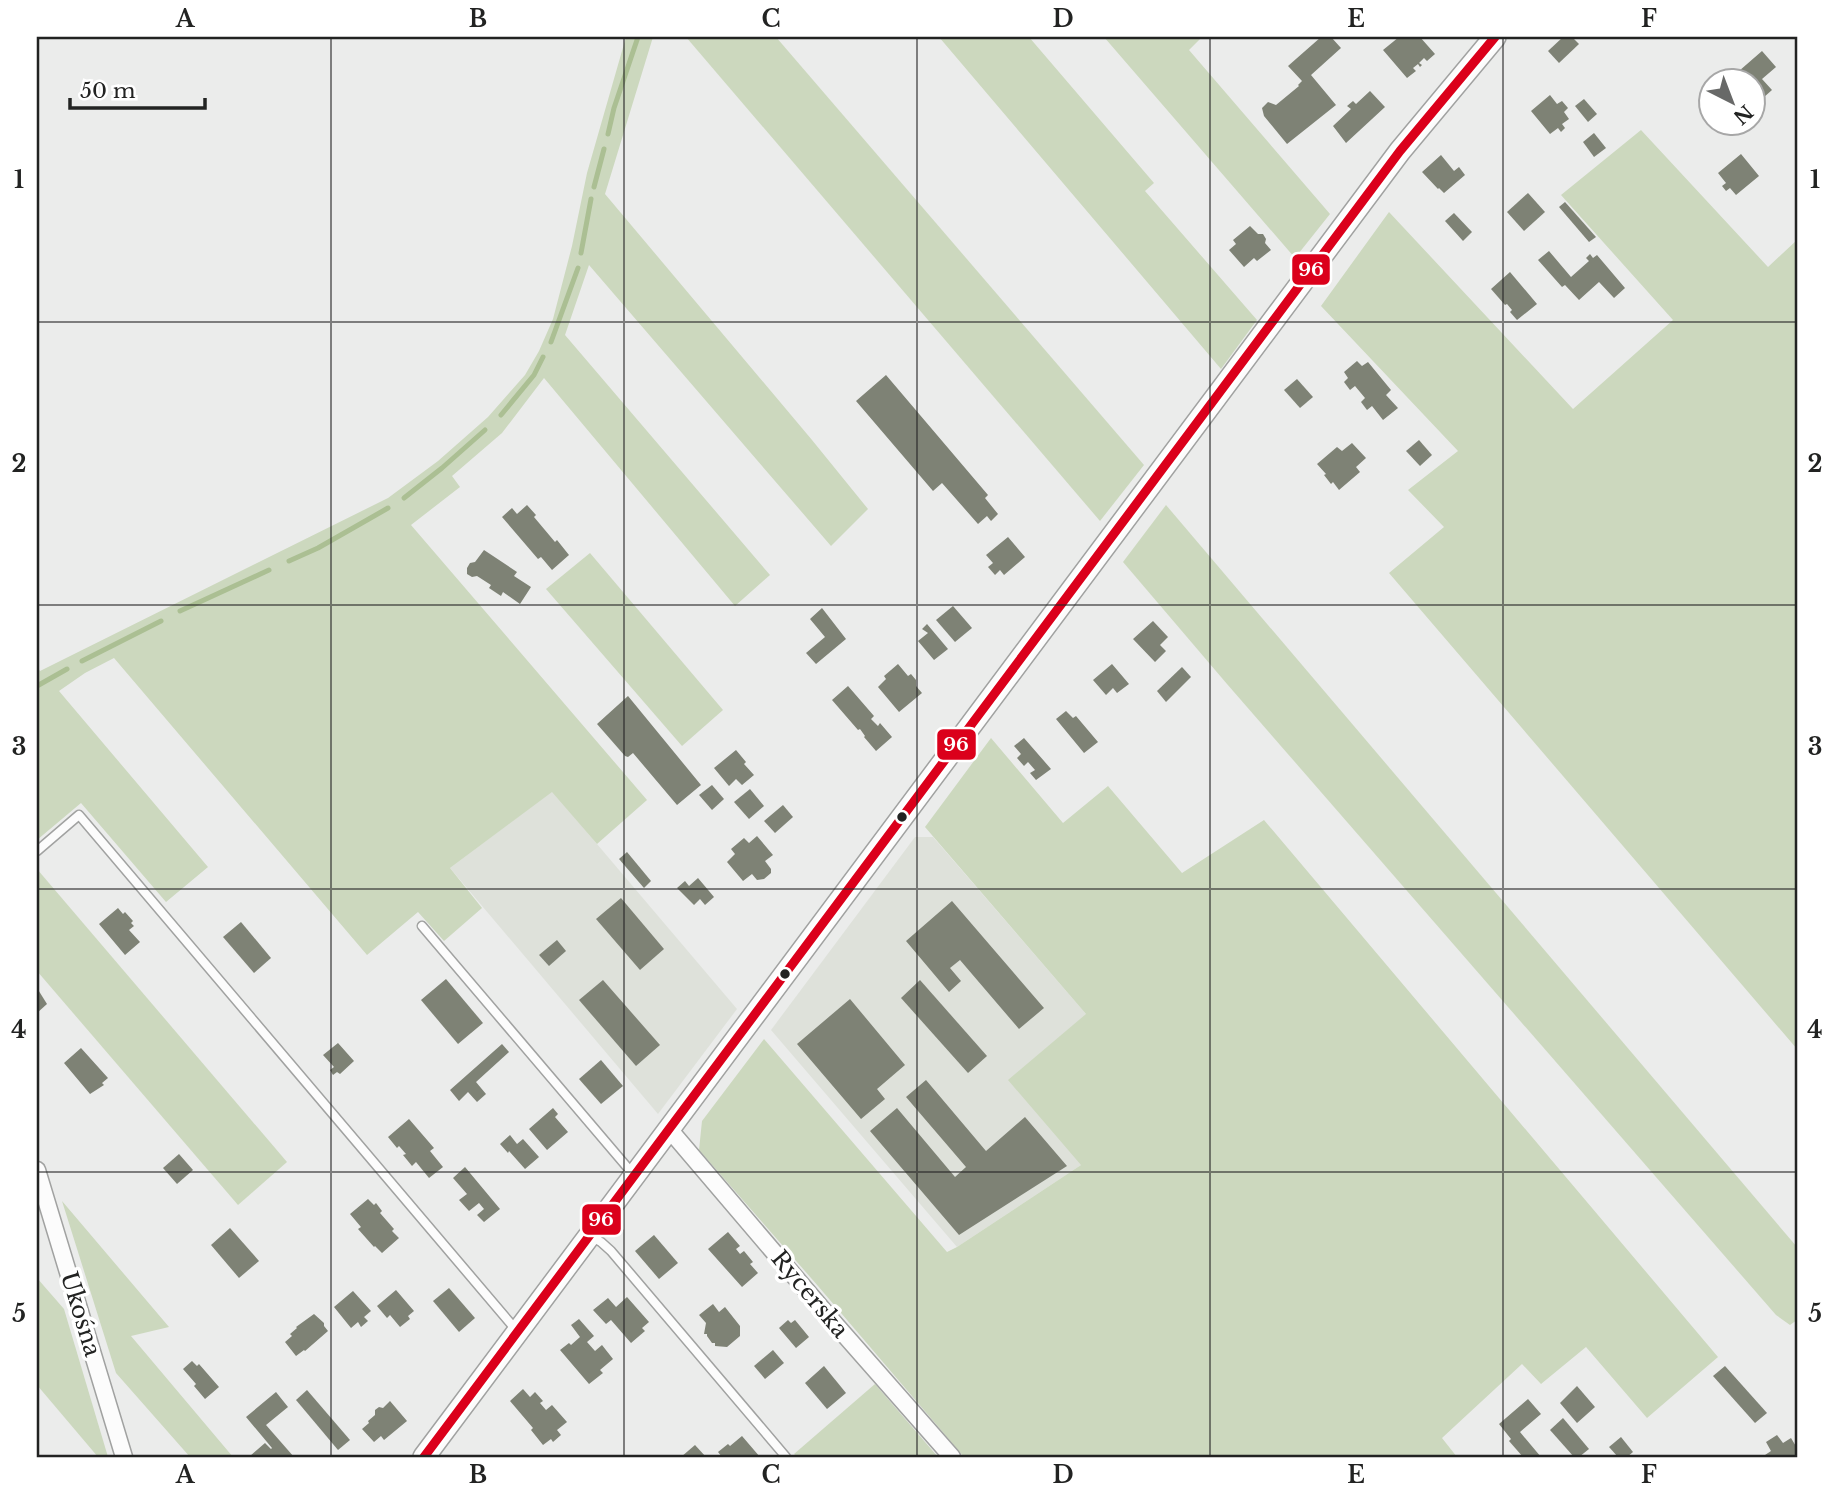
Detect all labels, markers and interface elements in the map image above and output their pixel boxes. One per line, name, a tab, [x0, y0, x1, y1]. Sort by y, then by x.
text: A	[175, 5, 196, 33]
text: B	[469, 5, 487, 33]
text: C	[762, 5, 780, 33]
text: D	[1052, 5, 1074, 33]
text: E	[1347, 5, 1365, 33]
text: F	[1641, 5, 1657, 33]
scale bar	[70, 66, 205, 110]
north arrow	[1698, 66, 1768, 136]
text: 50 m	[80, 78, 136, 104]
text: N	[1729, 100, 1757, 129]
text: 1	[14, 166, 24, 194]
text: 1	[1810, 166, 1820, 194]
line badge: 96	[1291, 253, 1331, 286]
text: 96	[1298, 258, 1324, 281]
text: 2	[12, 450, 26, 478]
text: 2	[1808, 450, 1822, 478]
line badge: 96	[936, 728, 977, 761]
text: 3	[12, 733, 26, 761]
text: 96	[943, 733, 969, 756]
text: 3	[1808, 733, 1822, 761]
unlabelled marker	[895, 810, 909, 824]
unlabelled marker	[778, 967, 792, 981]
text: 4	[11, 1016, 27, 1044]
text: 4	[1807, 1016, 1823, 1044]
line badge: 96	[581, 1203, 622, 1236]
text: 96	[588, 1208, 614, 1231]
street label: Rycerska	[765, 1245, 855, 1344]
street label: Ukośna	[55, 1268, 107, 1360]
text: 5	[12, 1300, 26, 1328]
text: 5	[1808, 1300, 1822, 1328]
text: A	[175, 1461, 196, 1489]
text: B	[469, 1461, 487, 1489]
text: C	[762, 1461, 780, 1489]
text: D	[1052, 1461, 1074, 1489]
text: E	[1347, 1461, 1365, 1489]
text: F	[1641, 1461, 1657, 1489]

